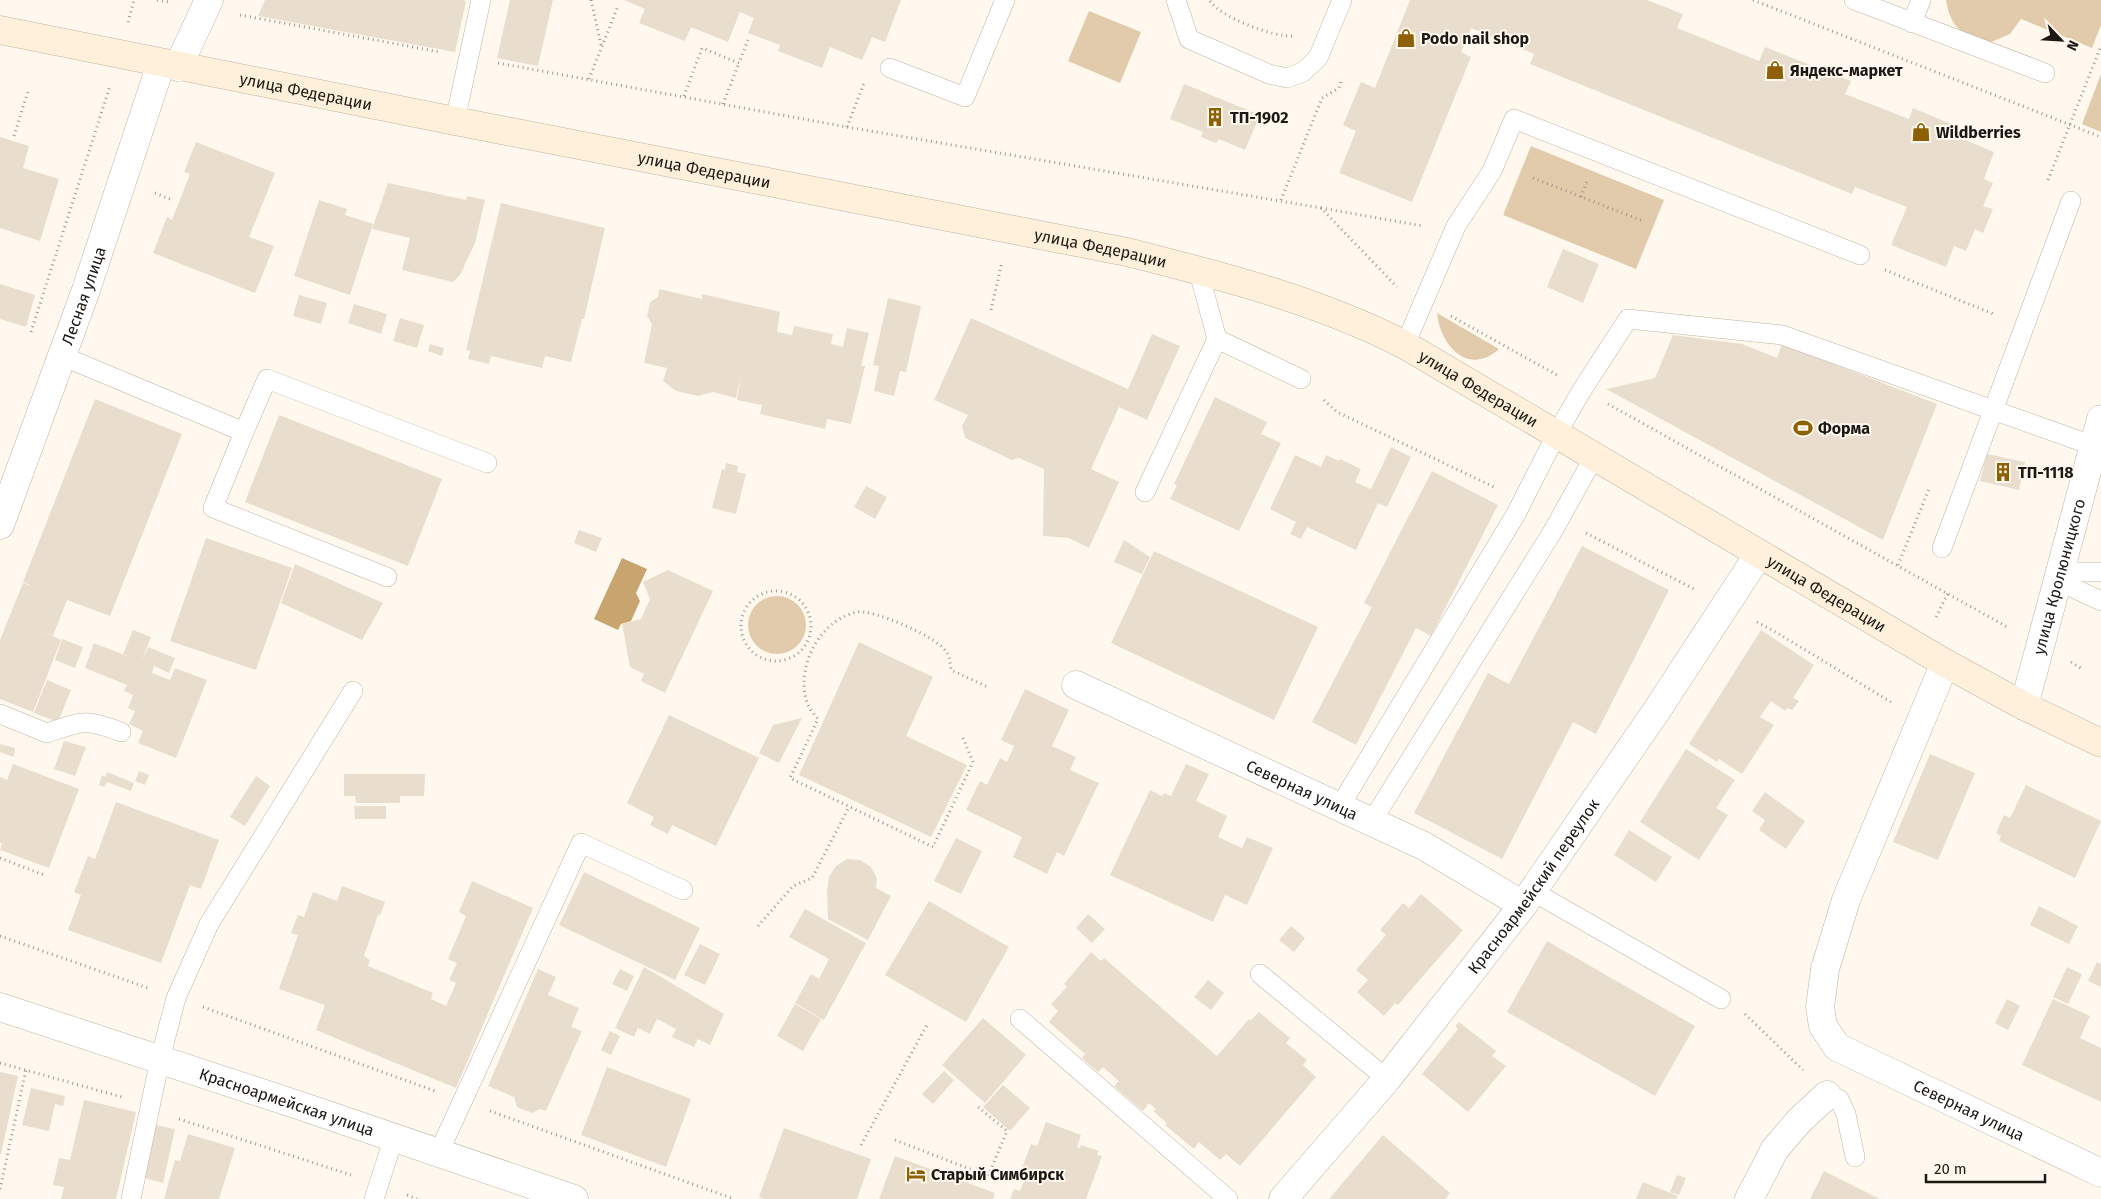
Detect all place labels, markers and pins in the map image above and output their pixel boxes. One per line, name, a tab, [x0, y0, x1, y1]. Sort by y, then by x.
shop icon: Podo nail shop	[1395, 27, 1417, 49]
place label: Podo nail shop	[1421, 29, 1529, 48]
shop icon: Яндекс-маркет	[1764, 59, 1786, 81]
place label: Яндекс-маркет	[1790, 61, 1903, 80]
building icon: ТП-1902	[1204, 106, 1226, 128]
place label: ТП-1902	[1230, 108, 1289, 127]
shop icon: Wildberries	[1910, 121, 1932, 143]
place label: Wildberries	[1936, 123, 2021, 142]
sports icon: Форма	[1792, 417, 1814, 439]
place label: Форма	[1818, 419, 1870, 438]
building icon: ТП-1118	[1992, 461, 2014, 483]
place label: ТП-1118	[2018, 463, 2074, 482]
hotel icon: Старый Симбирск	[905, 1163, 927, 1185]
place label: Старый Симбирск	[931, 1165, 1064, 1184]

